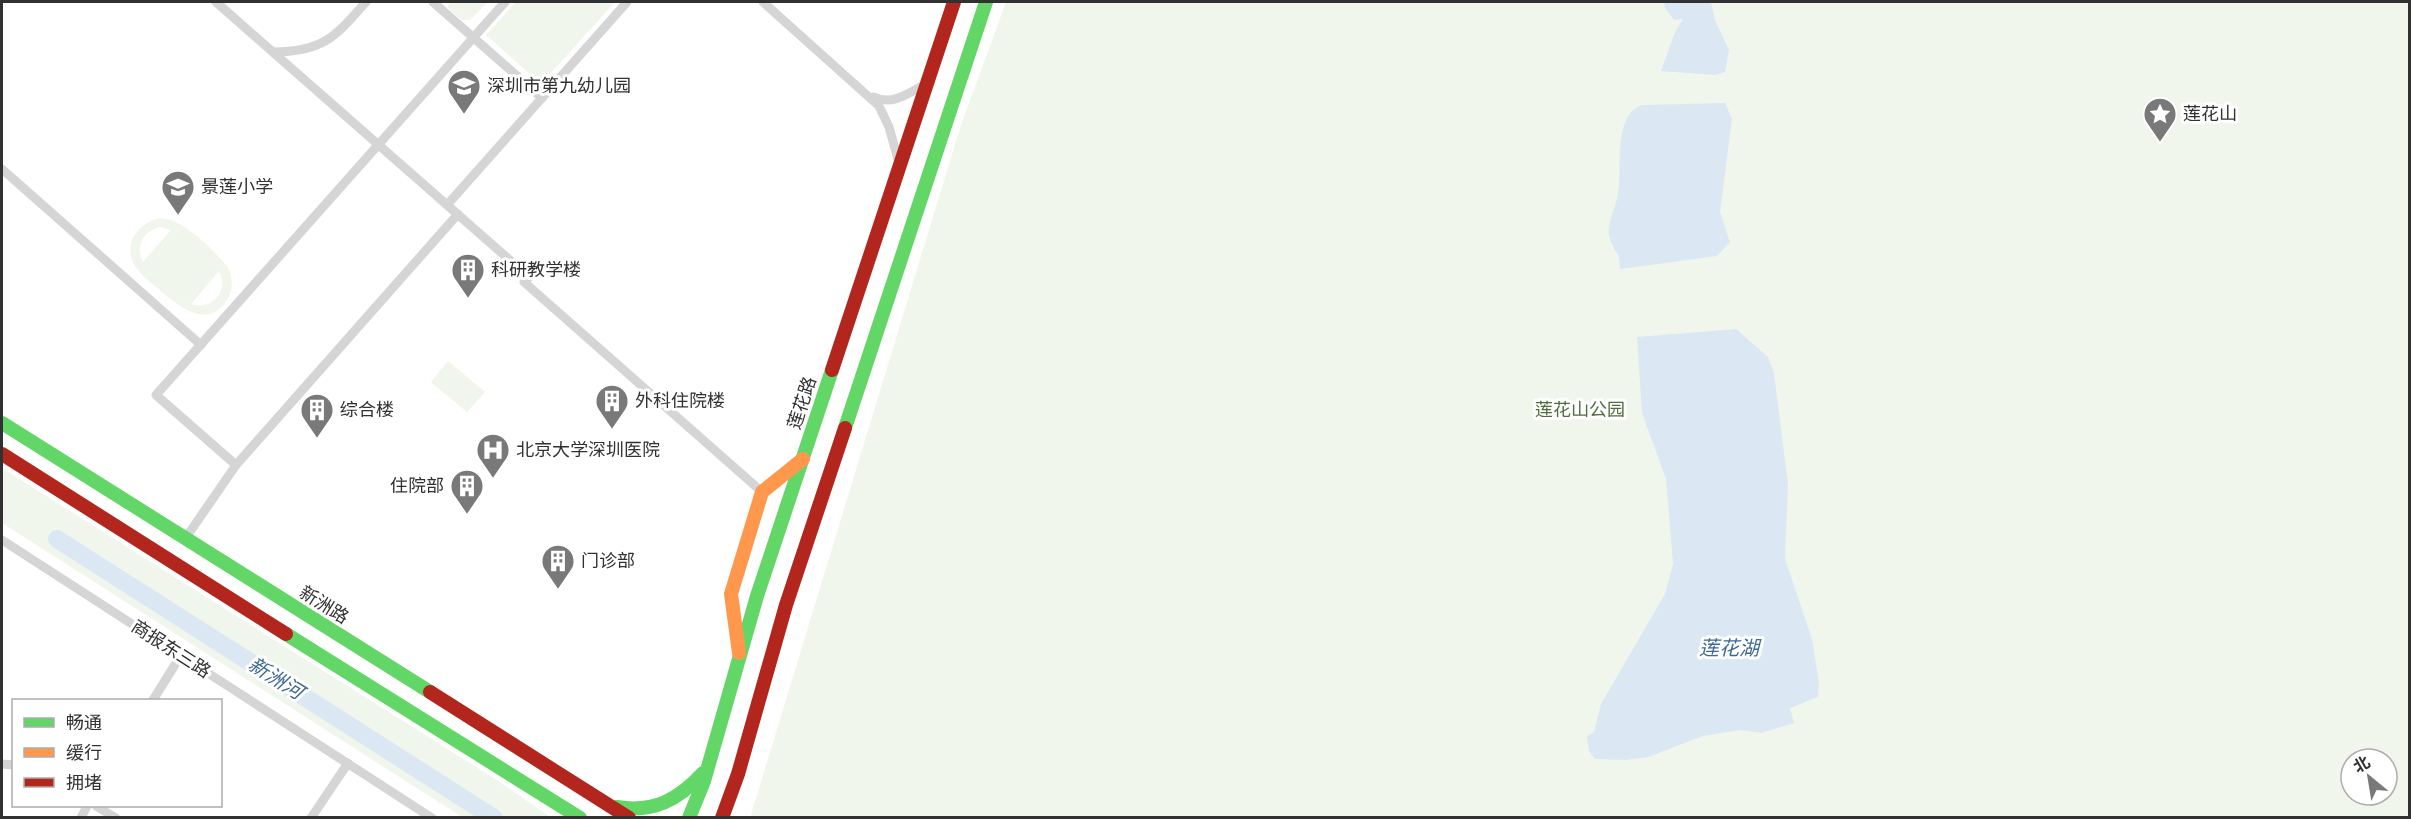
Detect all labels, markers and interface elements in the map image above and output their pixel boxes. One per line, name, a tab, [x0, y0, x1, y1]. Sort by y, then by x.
school or university icon: 深圳市第九幼儿园	[446, 68, 482, 115]
place label: 深圳市第九幼儿园	[487, 76, 631, 96]
place icon: 莲花山	[2142, 96, 2178, 143]
place label: 莲花山	[2183, 104, 2237, 124]
school or university icon: 景莲小学	[160, 169, 196, 216]
place label: 景莲小学	[201, 177, 273, 197]
building icon: 科研教学楼	[450, 252, 486, 299]
place label: 科研教学楼	[491, 260, 581, 280]
street label: 莲花路	[784, 374, 820, 432]
building icon: 外科住院楼	[594, 383, 630, 430]
place label: 外科住院楼	[635, 391, 725, 411]
building icon: 综合楼	[299, 392, 335, 439]
place label: 综合楼	[340, 400, 394, 420]
park label: 莲花山公园	[1535, 400, 1625, 420]
hospital icon: 北京大学深圳医院	[475, 432, 511, 479]
place label: 北京大学深圳医院	[516, 440, 660, 460]
building icon: 住院部	[449, 468, 485, 515]
place label: 住院部	[390, 476, 444, 496]
building icon: 门诊部	[540, 543, 576, 590]
place label: 门诊部	[581, 551, 635, 571]
street label: 新洲路	[296, 582, 352, 628]
street label: 商报东三路	[128, 616, 214, 682]
water label: 莲花湖	[1699, 637, 1762, 659]
water label: 新洲河	[245, 653, 311, 705]
legend	[12, 699, 222, 807]
text: 畅通	[66, 713, 102, 733]
text: 缓行	[66, 743, 102, 763]
north arrow	[2339, 747, 2399, 807]
text: 北	[2351, 753, 2373, 776]
text: 拥堵	[66, 773, 102, 793]

